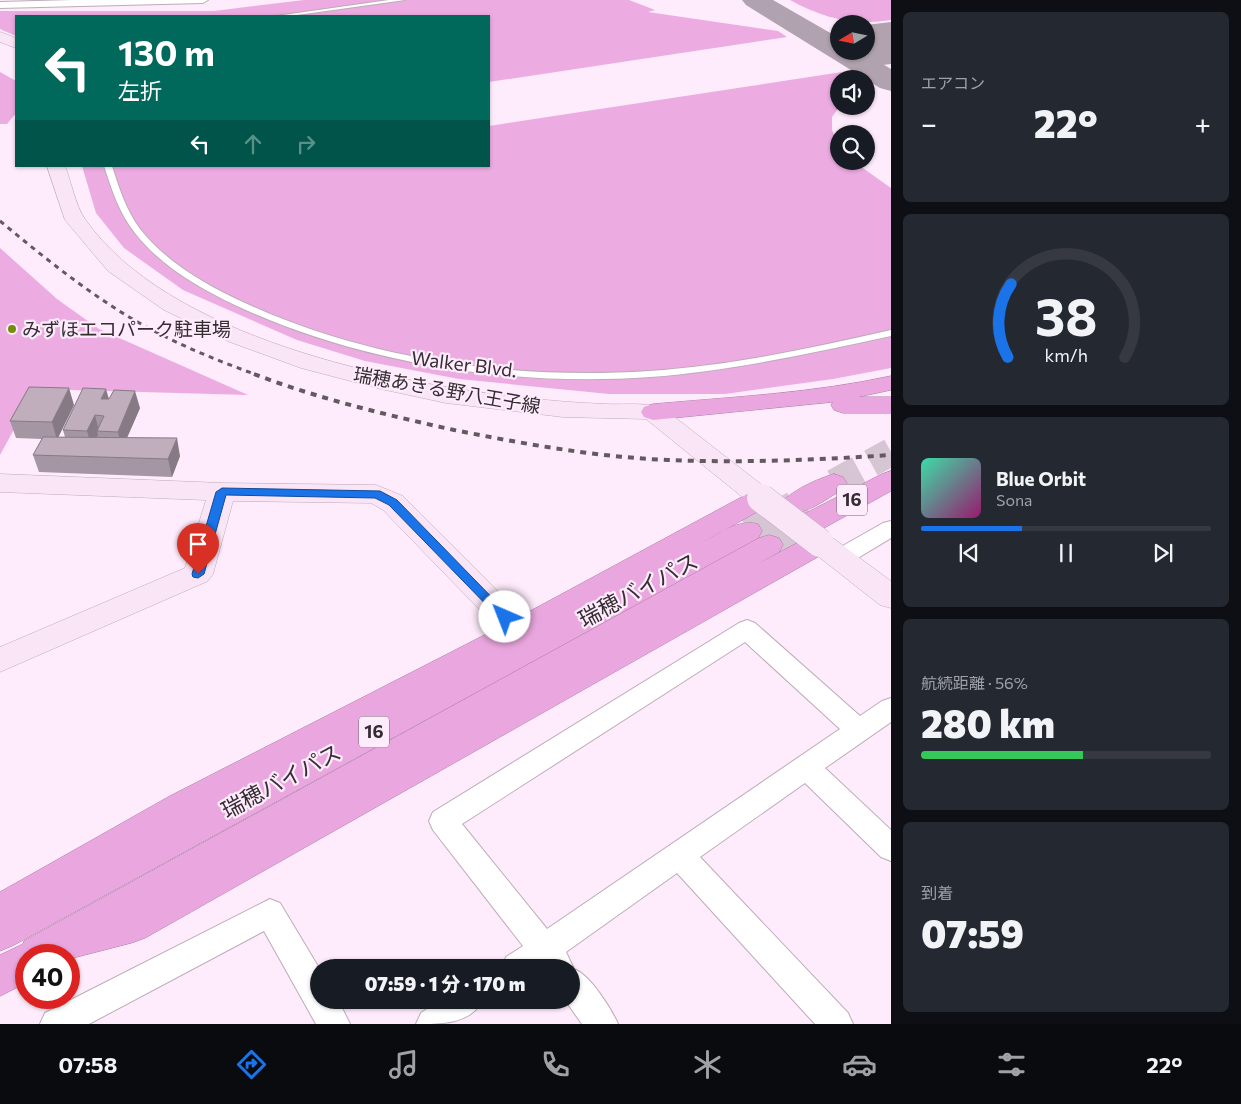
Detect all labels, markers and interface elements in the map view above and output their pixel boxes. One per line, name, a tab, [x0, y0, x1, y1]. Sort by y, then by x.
north arrow	[830, 15, 875, 60]
map controls	[830, 15, 875, 170]
text: 130 m	[118, 30, 215, 73]
icon: left	[35, 35, 100, 100]
button: sound	[830, 70, 875, 115]
text: エアコン	[921, 73, 985, 92]
text: 左折	[118, 77, 162, 104]
text: 22°	[1034, 99, 1098, 146]
text: −	[921, 106, 937, 140]
text: +	[1195, 106, 1211, 140]
button: search	[830, 125, 875, 170]
icon: left	[186, 130, 214, 158]
icon: ahead	[239, 130, 267, 158]
icon: right	[292, 130, 320, 158]
text: 38	[1035, 283, 1097, 347]
place label: みずほエコパーク駐車場	[22, 317, 231, 340]
marker: みずほエコパーク駐車場	[6, 323, 18, 335]
text: km/h	[1044, 344, 1088, 366]
street label: Walker Blvd.	[410, 346, 518, 381]
street label: 瑞穂あきる野八王子線	[352, 362, 542, 417]
text: Blue Orbit	[996, 467, 1086, 490]
road number: 16	[837, 484, 867, 516]
text: Sona	[996, 490, 1032, 509]
pin	[177, 523, 219, 574]
icon: arrive	[184, 530, 212, 558]
icon: previous	[955, 539, 983, 567]
icon: pause	[1052, 539, 1080, 567]
icon: next	[1149, 539, 1177, 567]
street label: 瑞穂バイパス	[573, 547, 702, 632]
position arrow	[478, 590, 530, 642]
text: 航続距離 · 56%	[921, 673, 1028, 692]
text: 280 km	[921, 699, 1055, 746]
road number: 16	[359, 716, 389, 748]
street label: 瑞穂バイパス	[216, 738, 345, 823]
text: 到着	[921, 883, 953, 902]
text: 07:59	[921, 909, 1024, 956]
speed limit sign: 40	[15, 944, 80, 1009]
text: 07:59 · 1 分 · 170 m	[365, 972, 525, 995]
icon: directions	[234, 1047, 269, 1082]
icon: music	[386, 1047, 421, 1082]
icon: phone	[538, 1047, 573, 1082]
icon: climate	[690, 1047, 725, 1082]
icon: car	[842, 1047, 877, 1082]
icon: filters	[994, 1047, 1029, 1082]
text: 07:58	[58, 1051, 117, 1078]
text: 22°	[1146, 1051, 1182, 1078]

